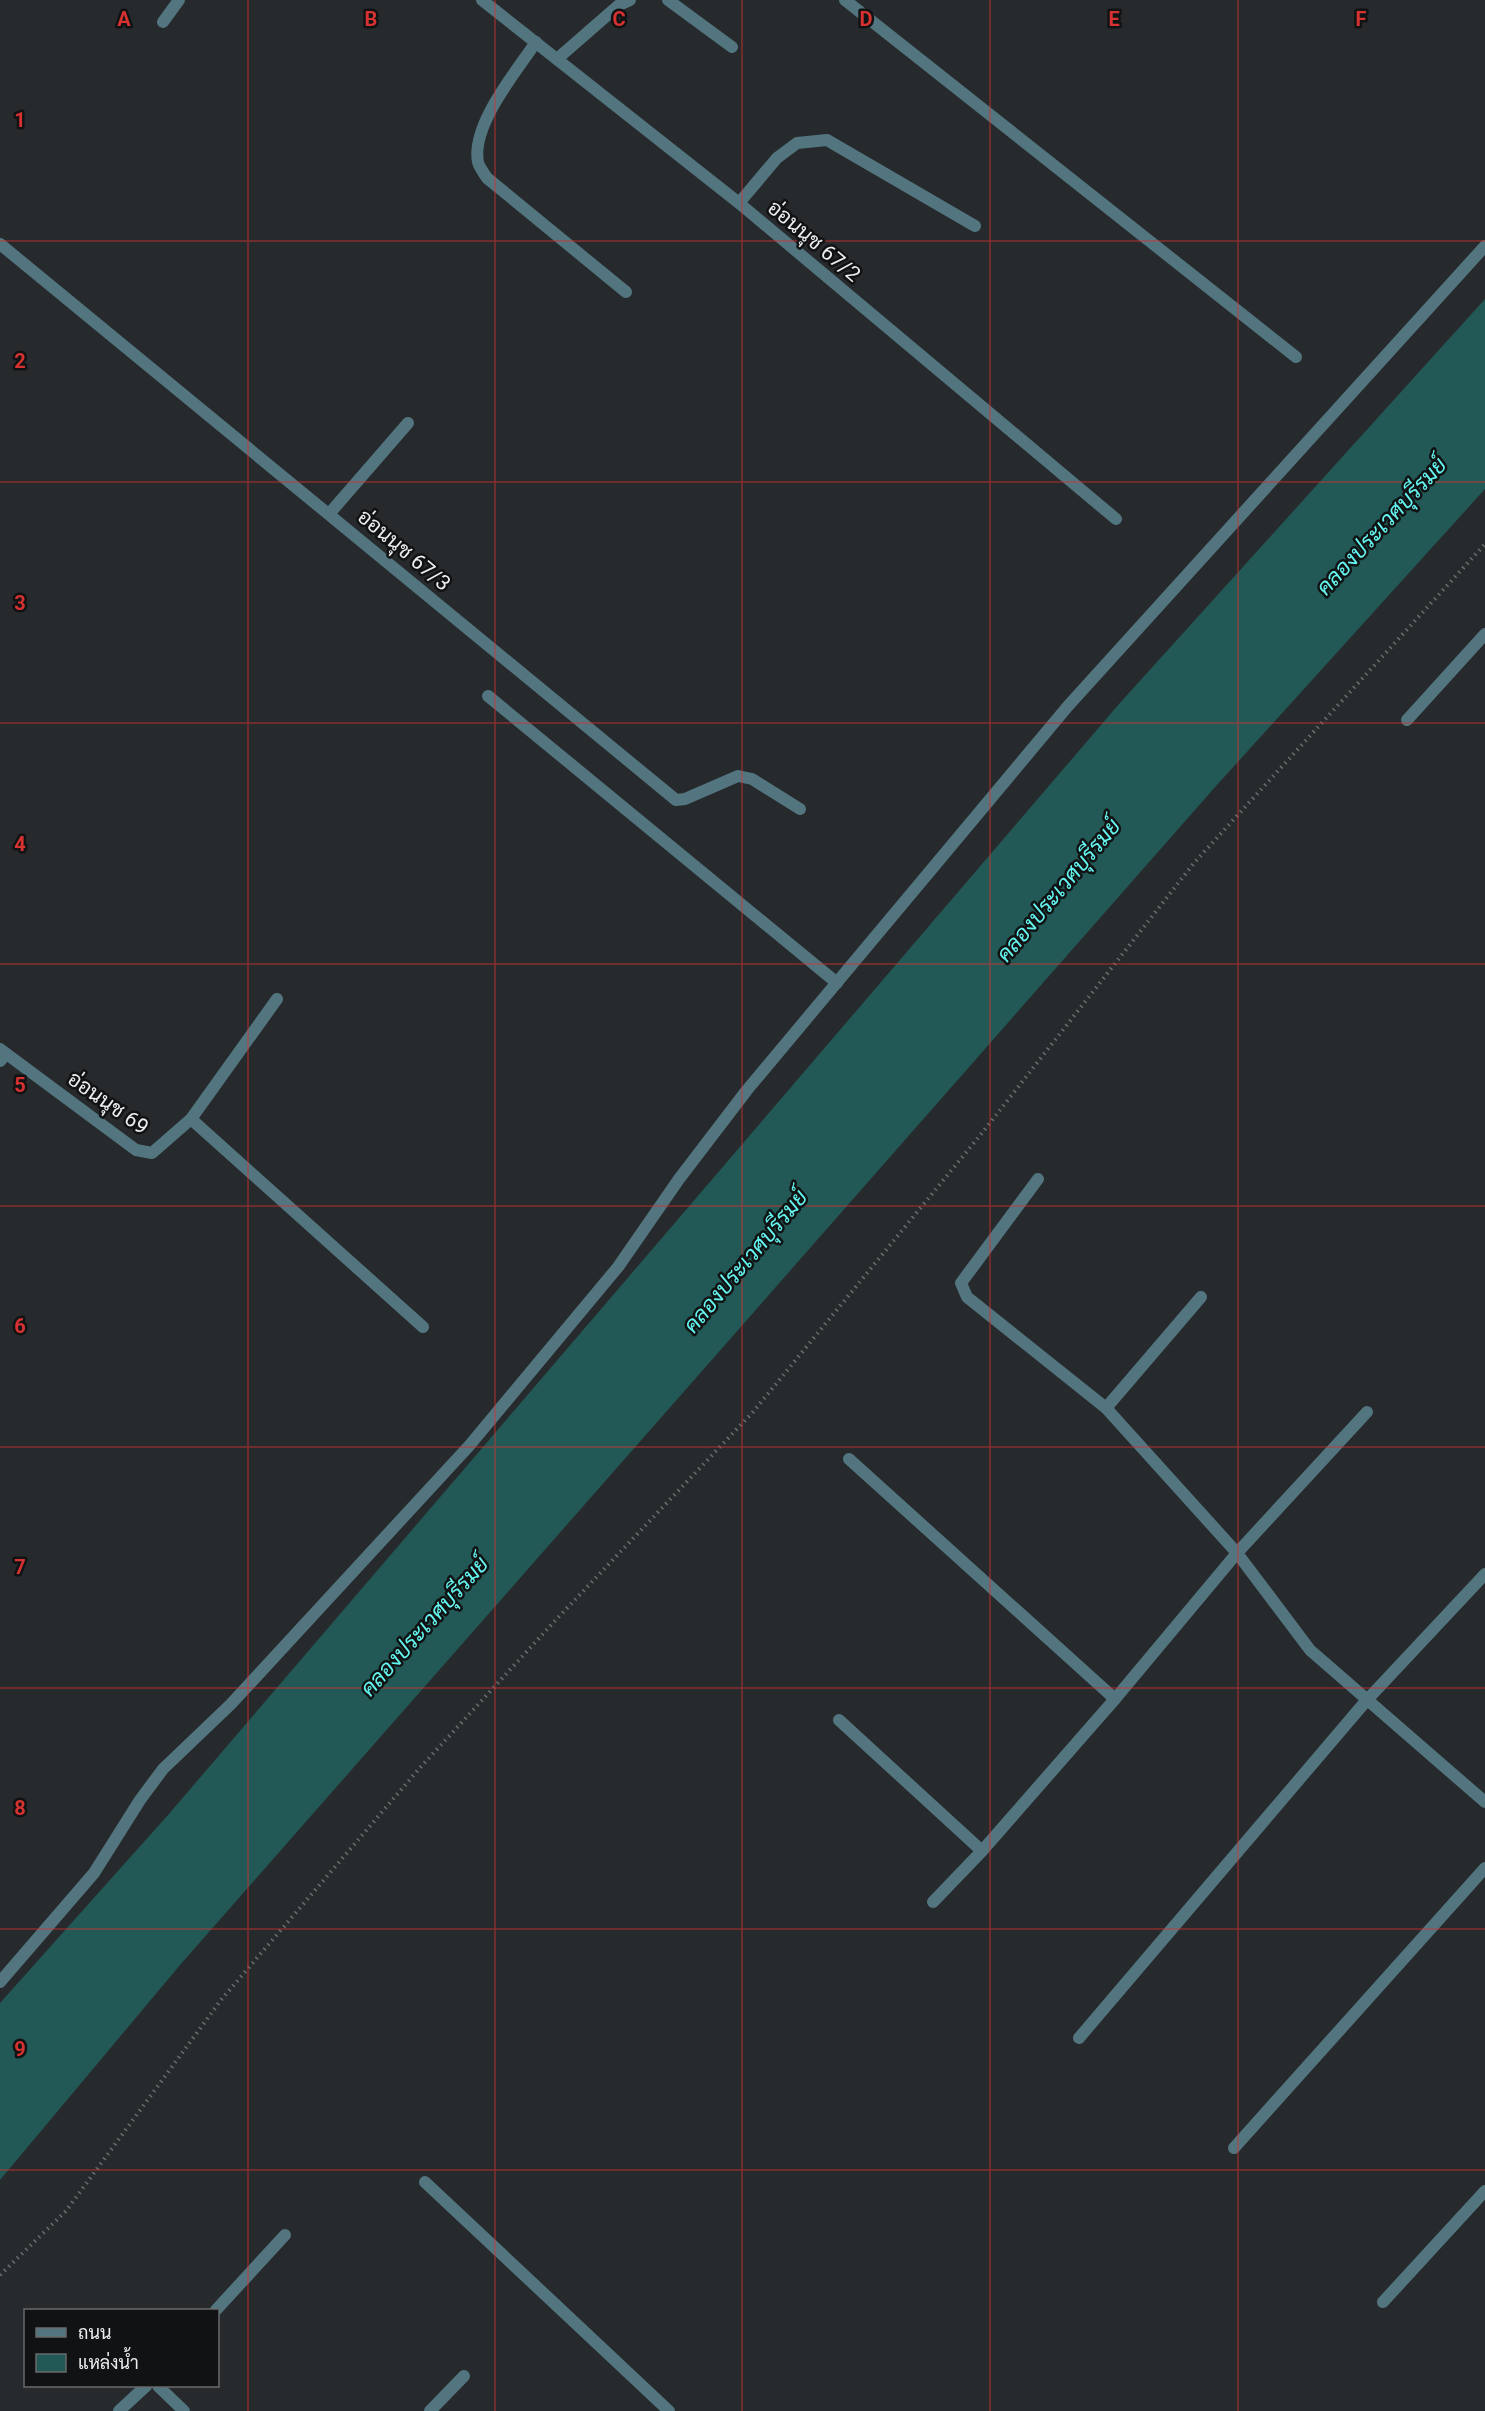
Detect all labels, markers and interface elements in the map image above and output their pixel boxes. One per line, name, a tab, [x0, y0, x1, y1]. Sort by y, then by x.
text: A	[117, 7, 131, 31]
text: B	[365, 7, 377, 31]
text: C	[612, 7, 626, 31]
text: D	[860, 7, 873, 31]
text: E	[1108, 7, 1120, 31]
text: F	[1356, 7, 1367, 31]
text: 1	[14, 108, 26, 132]
street label: อ่อนนุช 67/2	[762, 195, 865, 288]
text: 2	[14, 349, 26, 373]
water label: คลองประเวศบุรีรมย์	[1310, 449, 1456, 602]
street label: อ่อนนุช 67/3	[352, 504, 455, 597]
text: 3	[14, 591, 26, 615]
water label: คลองประเวศบุรีรมย์	[990, 810, 1130, 969]
text: 4	[14, 832, 26, 856]
street label: อ่อนนุช 69	[62, 1067, 153, 1141]
text: 5	[14, 1073, 26, 1097]
water label: คลองประเวศบุรีรมย์	[677, 1181, 817, 1340]
text: 6	[14, 1314, 26, 1338]
water label: คลองประเวศบุรีรมย์	[354, 1548, 498, 1703]
text: 7	[14, 1555, 26, 1579]
text: 8	[14, 1796, 26, 1820]
text: 9	[14, 2037, 26, 2061]
legend	[24, 2309, 219, 2387]
text: ถนน	[78, 2322, 111, 2343]
text: แหล่งน้ำ	[78, 2347, 139, 2373]

